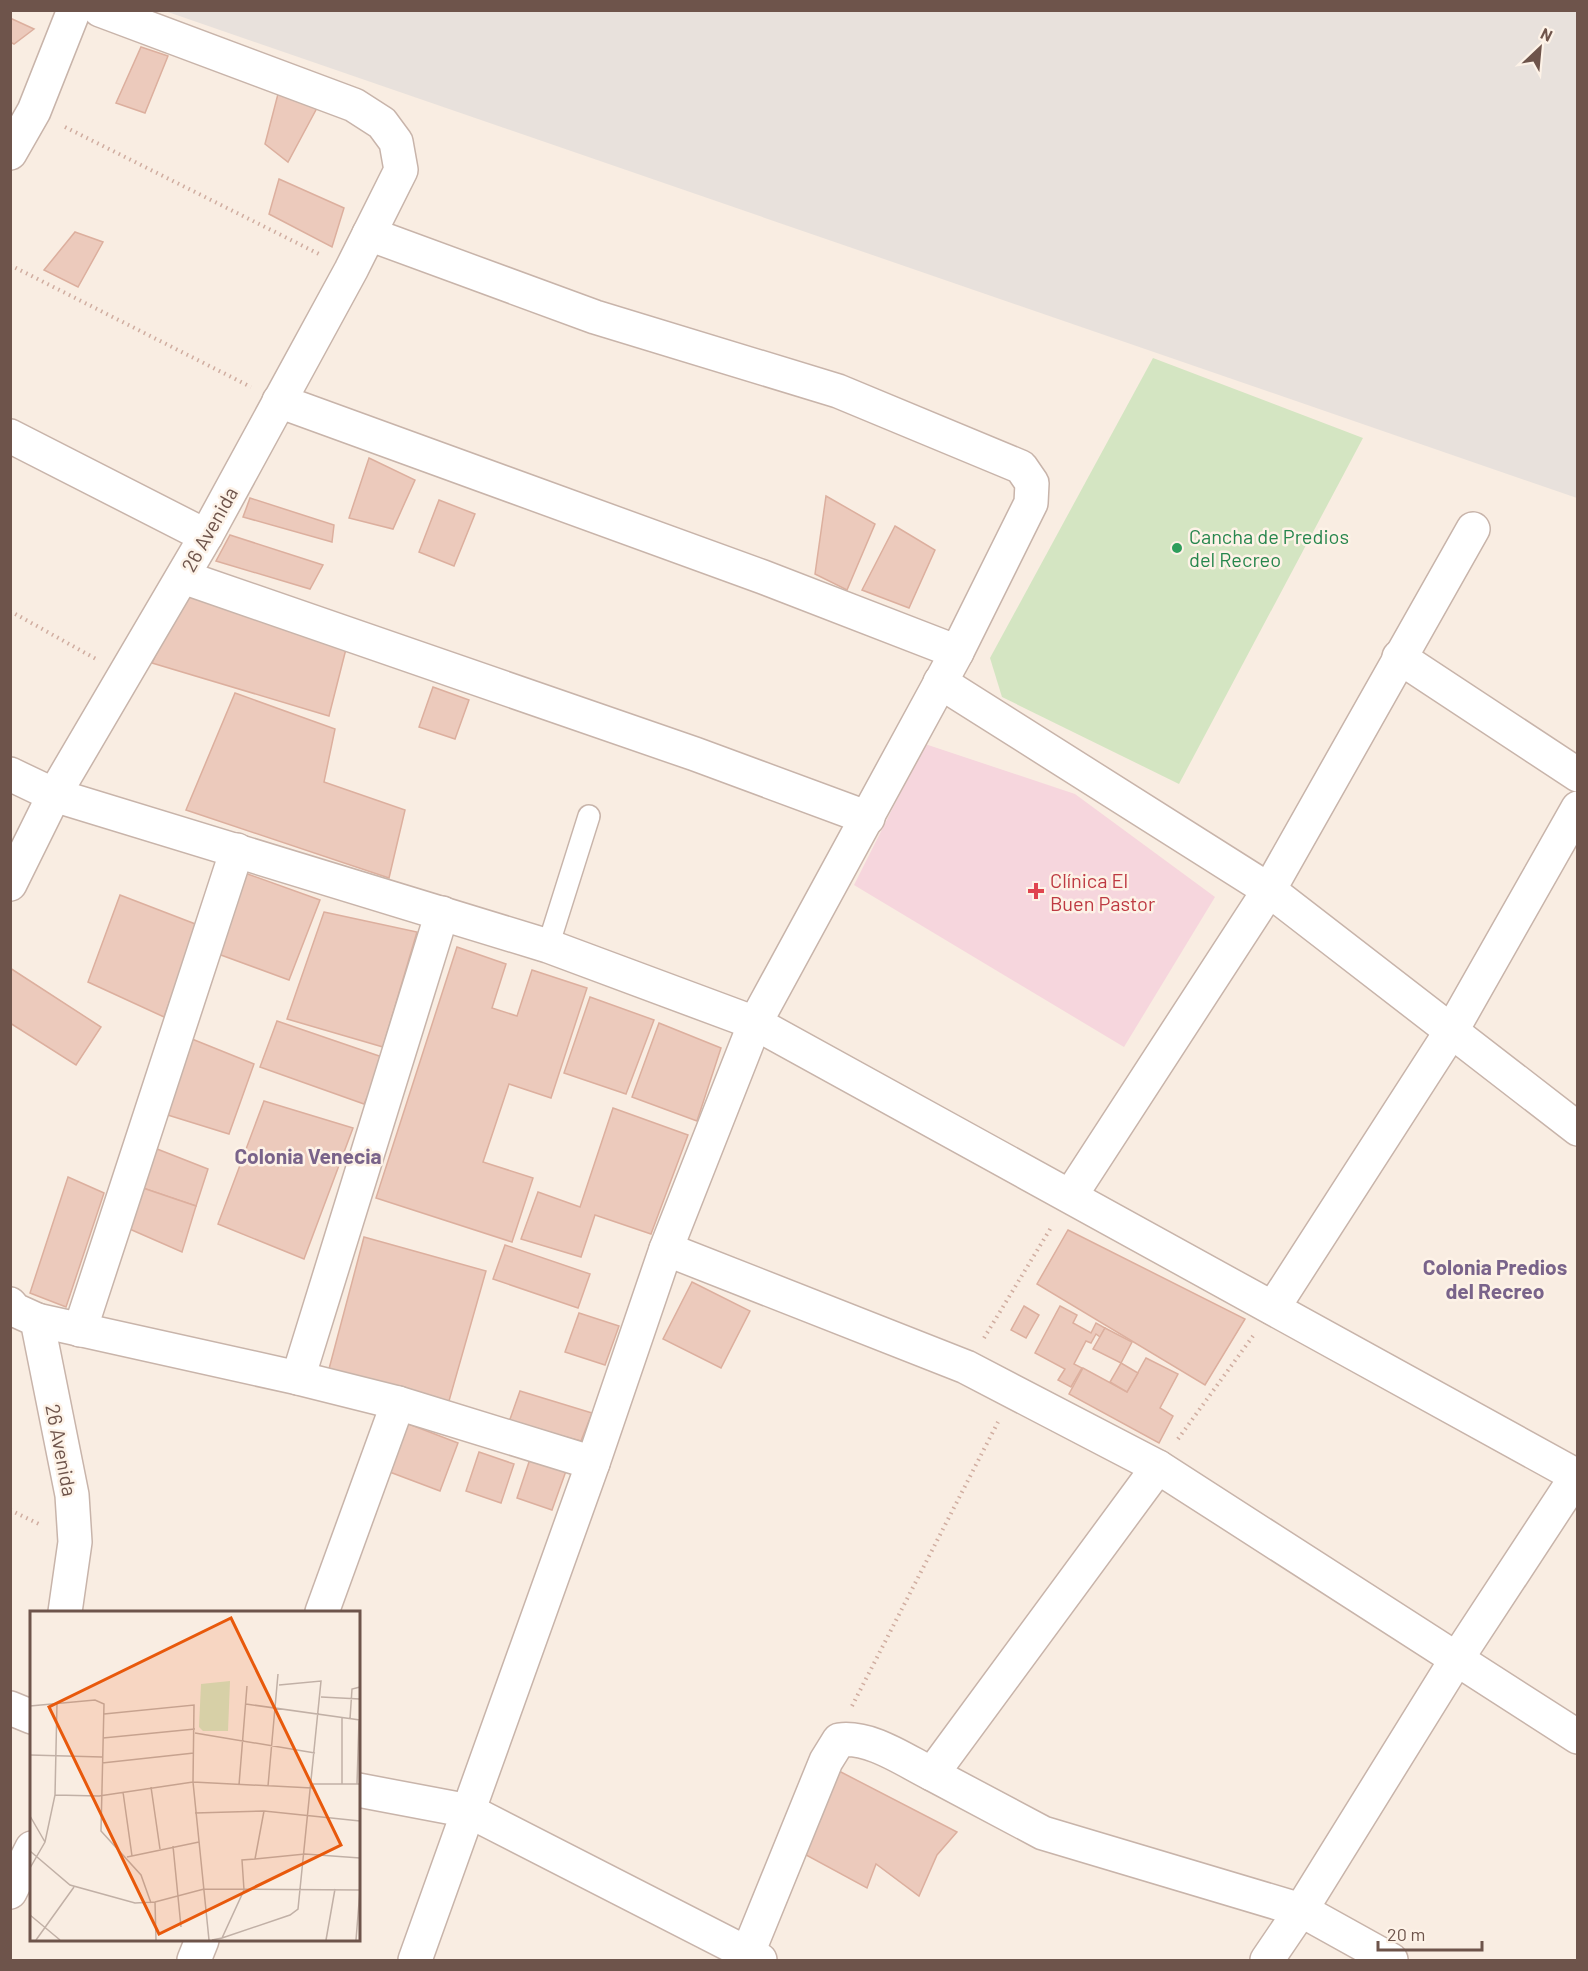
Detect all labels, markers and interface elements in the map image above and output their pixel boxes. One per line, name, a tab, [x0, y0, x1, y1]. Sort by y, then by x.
north arrow	[1510, 18, 1570, 78]
text: N	[1538, 23, 1556, 45]
street label: 26 Avenida	[176, 482, 242, 576]
place label: Cancha de Predios del Recreo	[1189, 524, 1349, 571]
marker: Cancha de Predios del Recreo	[1170, 541, 1184, 555]
place label: Clínica El Buen Pastor	[1050, 868, 1155, 915]
marker: Clínica El Buen Pastor	[1027, 882, 1045, 900]
district label: Colonia Venecia	[234, 1143, 382, 1168]
district label: Colonia Predios del Recreo	[1423, 1254, 1567, 1303]
street label: 26 Avenida	[41, 1402, 83, 1498]
inset map	[30, 1611, 360, 1941]
scale bar	[1378, 1914, 1482, 1952]
text: 20 m	[1387, 1923, 1425, 1945]

